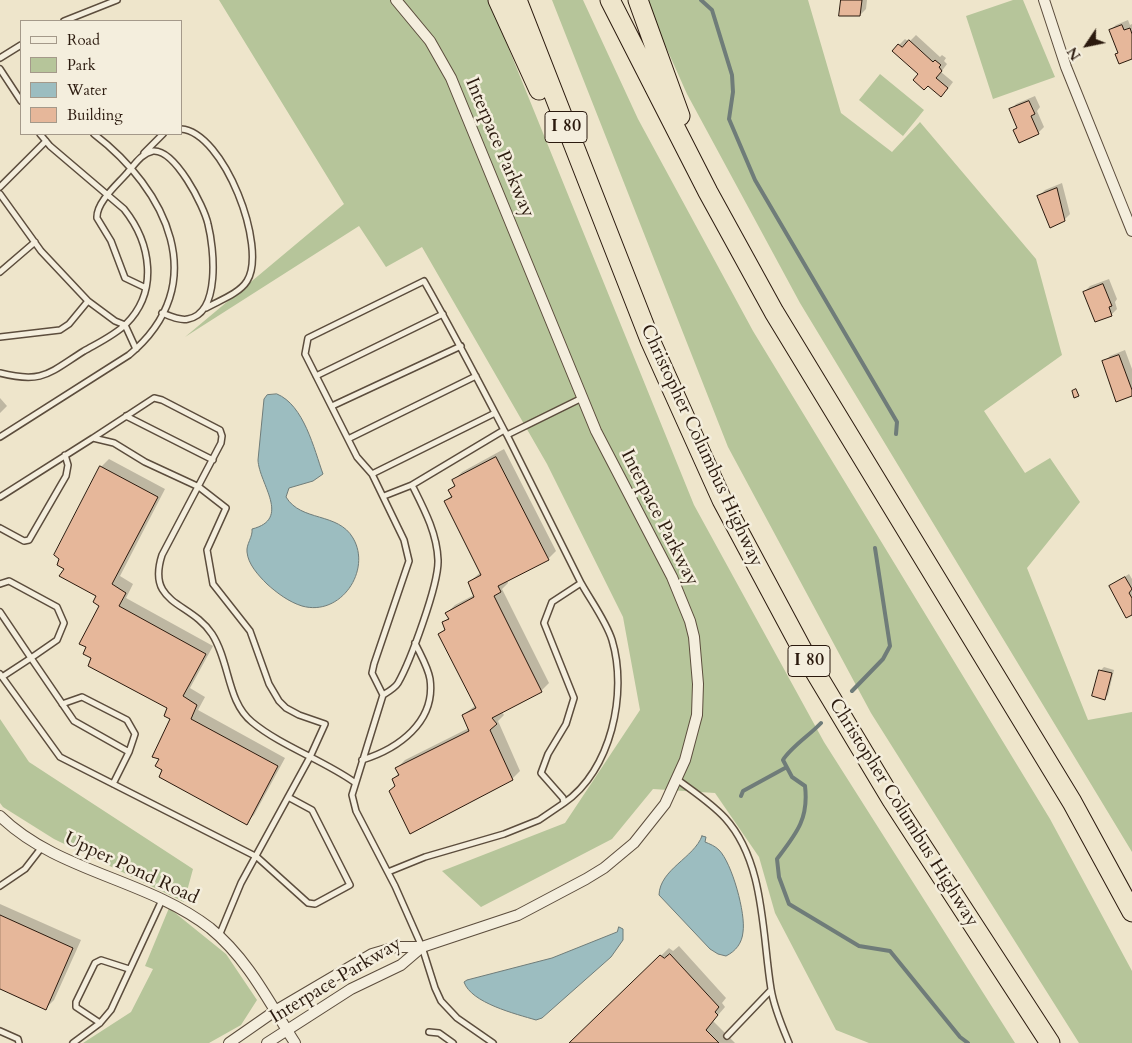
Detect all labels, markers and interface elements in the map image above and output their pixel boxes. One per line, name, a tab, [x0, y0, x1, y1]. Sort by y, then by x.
legend	[20, 20, 182, 135]
north arrow	[1062, 20, 1112, 70]
text: Road	[67, 30, 100, 50]
text: N	[1063, 43, 1085, 64]
text: Park	[67, 55, 96, 75]
street label: Interpace Parkway	[459, 75, 539, 221]
text: Water	[67, 80, 107, 100]
text: Building	[67, 105, 123, 125]
road number: I 80	[545, 111, 587, 142]
street label: Christopher Columbus Highway	[635, 321, 767, 571]
street label: Interpace Parkway	[615, 446, 703, 590]
road number: I 80	[788, 646, 830, 676]
street label: Christopher Columbus Highway	[823, 695, 983, 931]
street label: Upper Pond Road	[60, 828, 202, 910]
street label: Interpace Parkway	[266, 933, 406, 1029]

